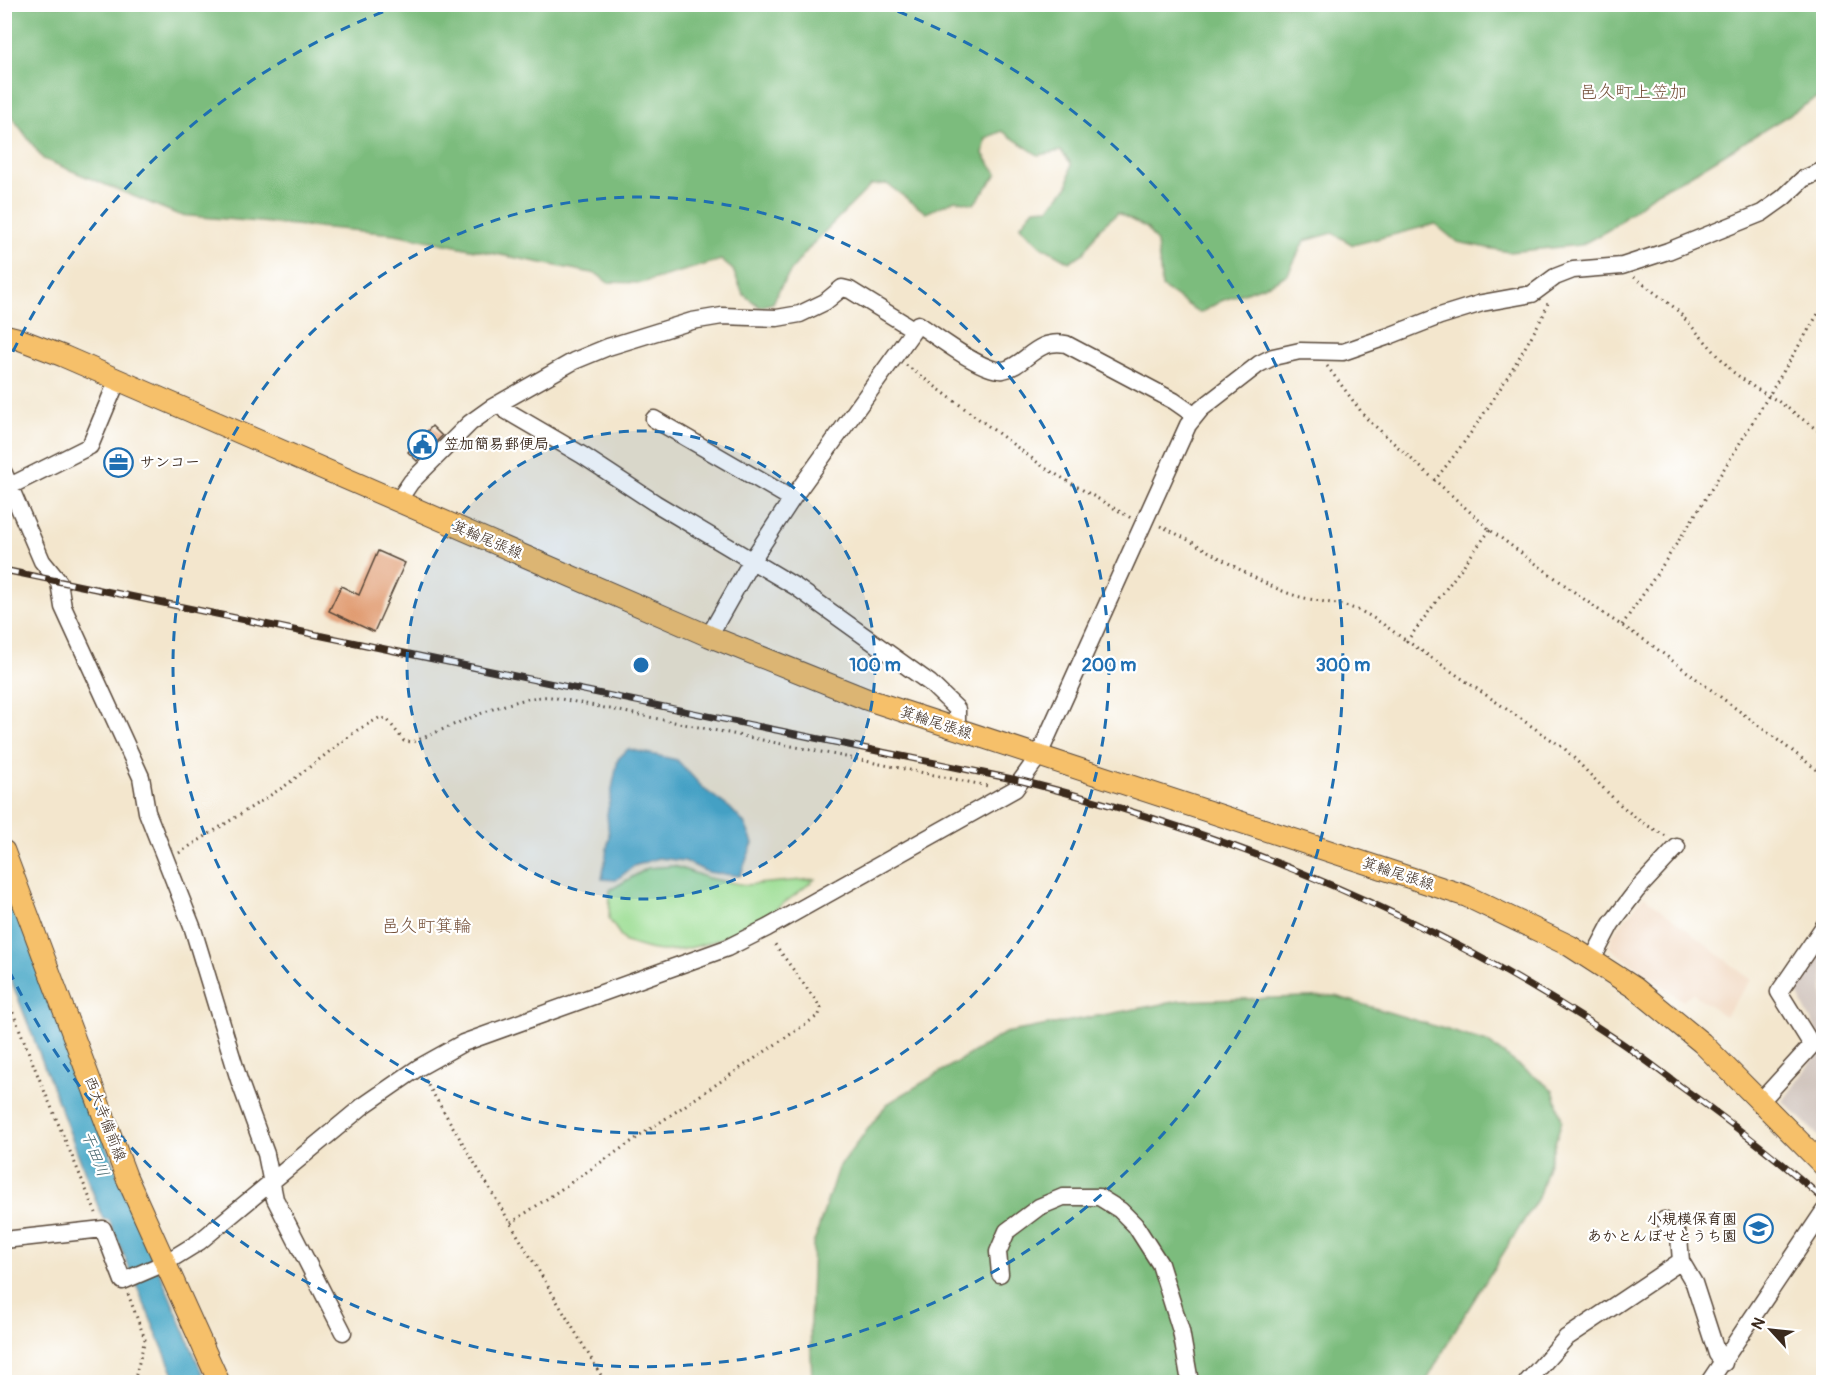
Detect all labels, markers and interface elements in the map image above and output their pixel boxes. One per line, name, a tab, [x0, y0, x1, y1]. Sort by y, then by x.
district label: 邑久町上笠加	[1579, 81, 1687, 104]
public building icon: 笠加簡易郵便局	[407, 428, 439, 460]
place label: 笠加簡易郵便局	[444, 435, 549, 454]
office icon: サンコー	[103, 446, 135, 478]
place label: サンコー	[140, 453, 200, 472]
street label: 箕輪尾張線	[449, 517, 525, 563]
text: 100 m	[849, 654, 901, 677]
text: 200 m	[1082, 654, 1136, 677]
text: 300 m	[1316, 654, 1370, 677]
centre of rings	[631, 655, 651, 675]
street label: 箕輪尾張線	[897, 702, 975, 744]
street label: 箕輪尾張線	[1359, 853, 1437, 895]
district label: 邑久町箕輪	[381, 915, 471, 938]
street label: 西大寺備前線	[80, 1074, 130, 1164]
water label: 干田川	[77, 1128, 113, 1180]
place label: 小規模保育園 あかとんぼせとうち園	[1587, 1210, 1737, 1246]
school or university icon: 小規模保育園 あかとんぼせとうち園	[1742, 1212, 1774, 1244]
north arrow	[1741, 1300, 1801, 1360]
text: N	[1747, 1314, 1770, 1333]

